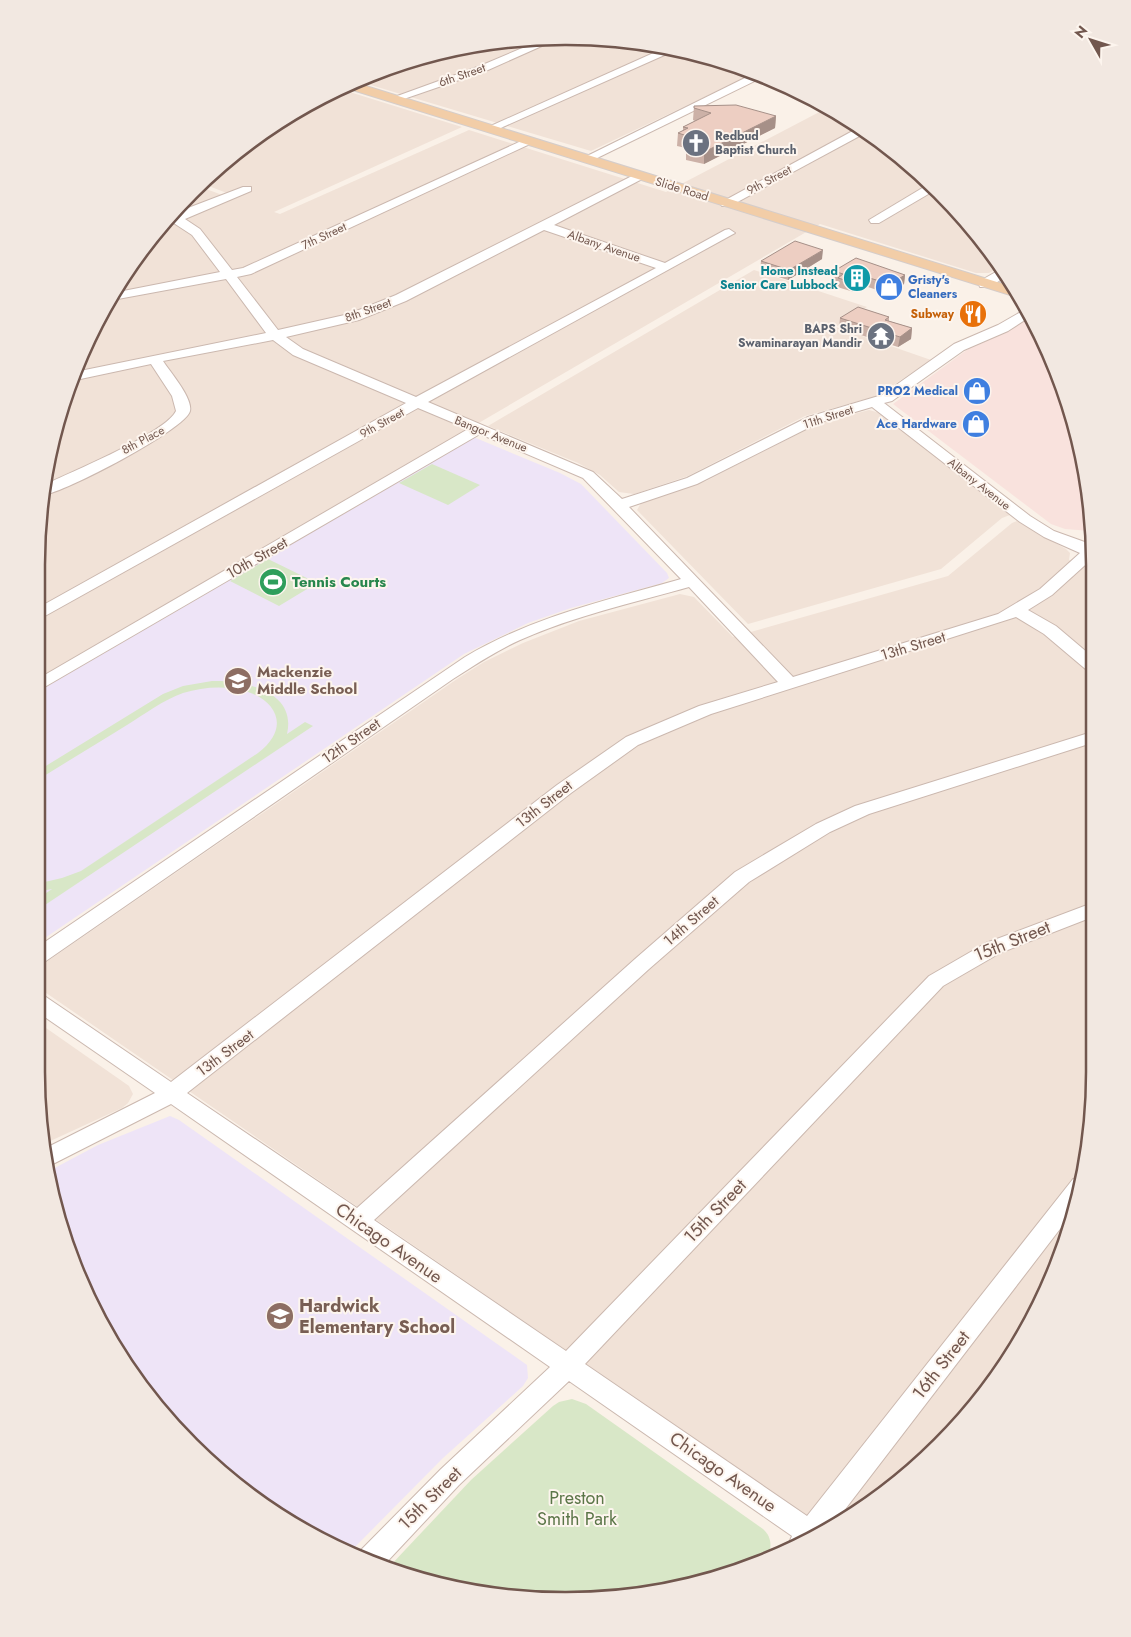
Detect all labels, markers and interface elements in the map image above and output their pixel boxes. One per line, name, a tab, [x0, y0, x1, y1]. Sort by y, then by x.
north arrow	[1066, 15, 1116, 65]
text: N	[1070, 21, 1092, 42]
street label: 6th Street	[436, 59, 488, 91]
place label: Redbud Baptist Church	[715, 127, 797, 159]
church icon: Redbud Baptist Church	[681, 128, 711, 158]
street label: 9th Street	[743, 161, 795, 199]
street label: Slide Road	[653, 172, 711, 206]
street label: 7th Street	[299, 218, 350, 254]
street label: Albany Avenue	[565, 225, 643, 267]
place label: Home Instead Senior Care Lubbock	[720, 262, 838, 294]
building icon: Home Instead Senior Care Lubbock	[842, 263, 872, 293]
place label: Gristy's Cleaners	[908, 271, 958, 303]
shop icon: Gristy's Cleaners	[874, 272, 904, 302]
street label: 8th Street	[342, 293, 394, 327]
restaurant icon: Subway	[958, 299, 988, 329]
place label: Subway	[911, 305, 955, 323]
place label: BAPS Shri Swaminarayan Mandir	[738, 320, 862, 352]
temple icon: BAPS Shri Swaminarayan Mandir	[866, 321, 896, 351]
shop icon: PRO2 Medical	[962, 376, 992, 406]
place label: PRO2 Medical	[878, 382, 958, 400]
street label: 11th Street	[800, 400, 856, 434]
street label: 9th Street	[357, 403, 408, 443]
shop icon: Ace Hardware	[961, 409, 991, 439]
street label: Bangor Avenue	[452, 411, 530, 457]
place label: Ace Hardware	[875, 415, 957, 433]
street label: 8th Place	[118, 421, 168, 459]
street label: Albany Avenue	[944, 454, 1014, 514]
street label: 10th Street	[222, 531, 292, 584]
sports icon: Tennis Courts	[258, 567, 288, 597]
place label: Tennis Courts	[292, 571, 386, 593]
street label: 13th Street	[878, 626, 948, 666]
place label: Mackenzie Middle School	[257, 661, 357, 700]
school or university icon: Mackenzie Middle School	[223, 666, 253, 696]
street label: 12th Street	[317, 713, 385, 769]
street label: 13th Street	[511, 775, 577, 833]
street label: 14th Street	[658, 890, 724, 951]
street label: 15th Street	[970, 914, 1055, 968]
street label: 13th Street	[192, 1024, 259, 1082]
street label: 15th Street	[678, 1173, 753, 1249]
street label: Chicago Avenue	[330, 1196, 448, 1290]
place label: Hardwick Elementary School	[299, 1293, 455, 1340]
school or university icon: Hardwick Elementary School	[265, 1301, 295, 1331]
street label: 16th Street	[906, 1325, 976, 1405]
street label: Chicago Avenue	[664, 1425, 782, 1519]
street label: 15th Street	[392, 1460, 468, 1536]
park label: Preston Smith Park	[537, 1485, 617, 1532]

